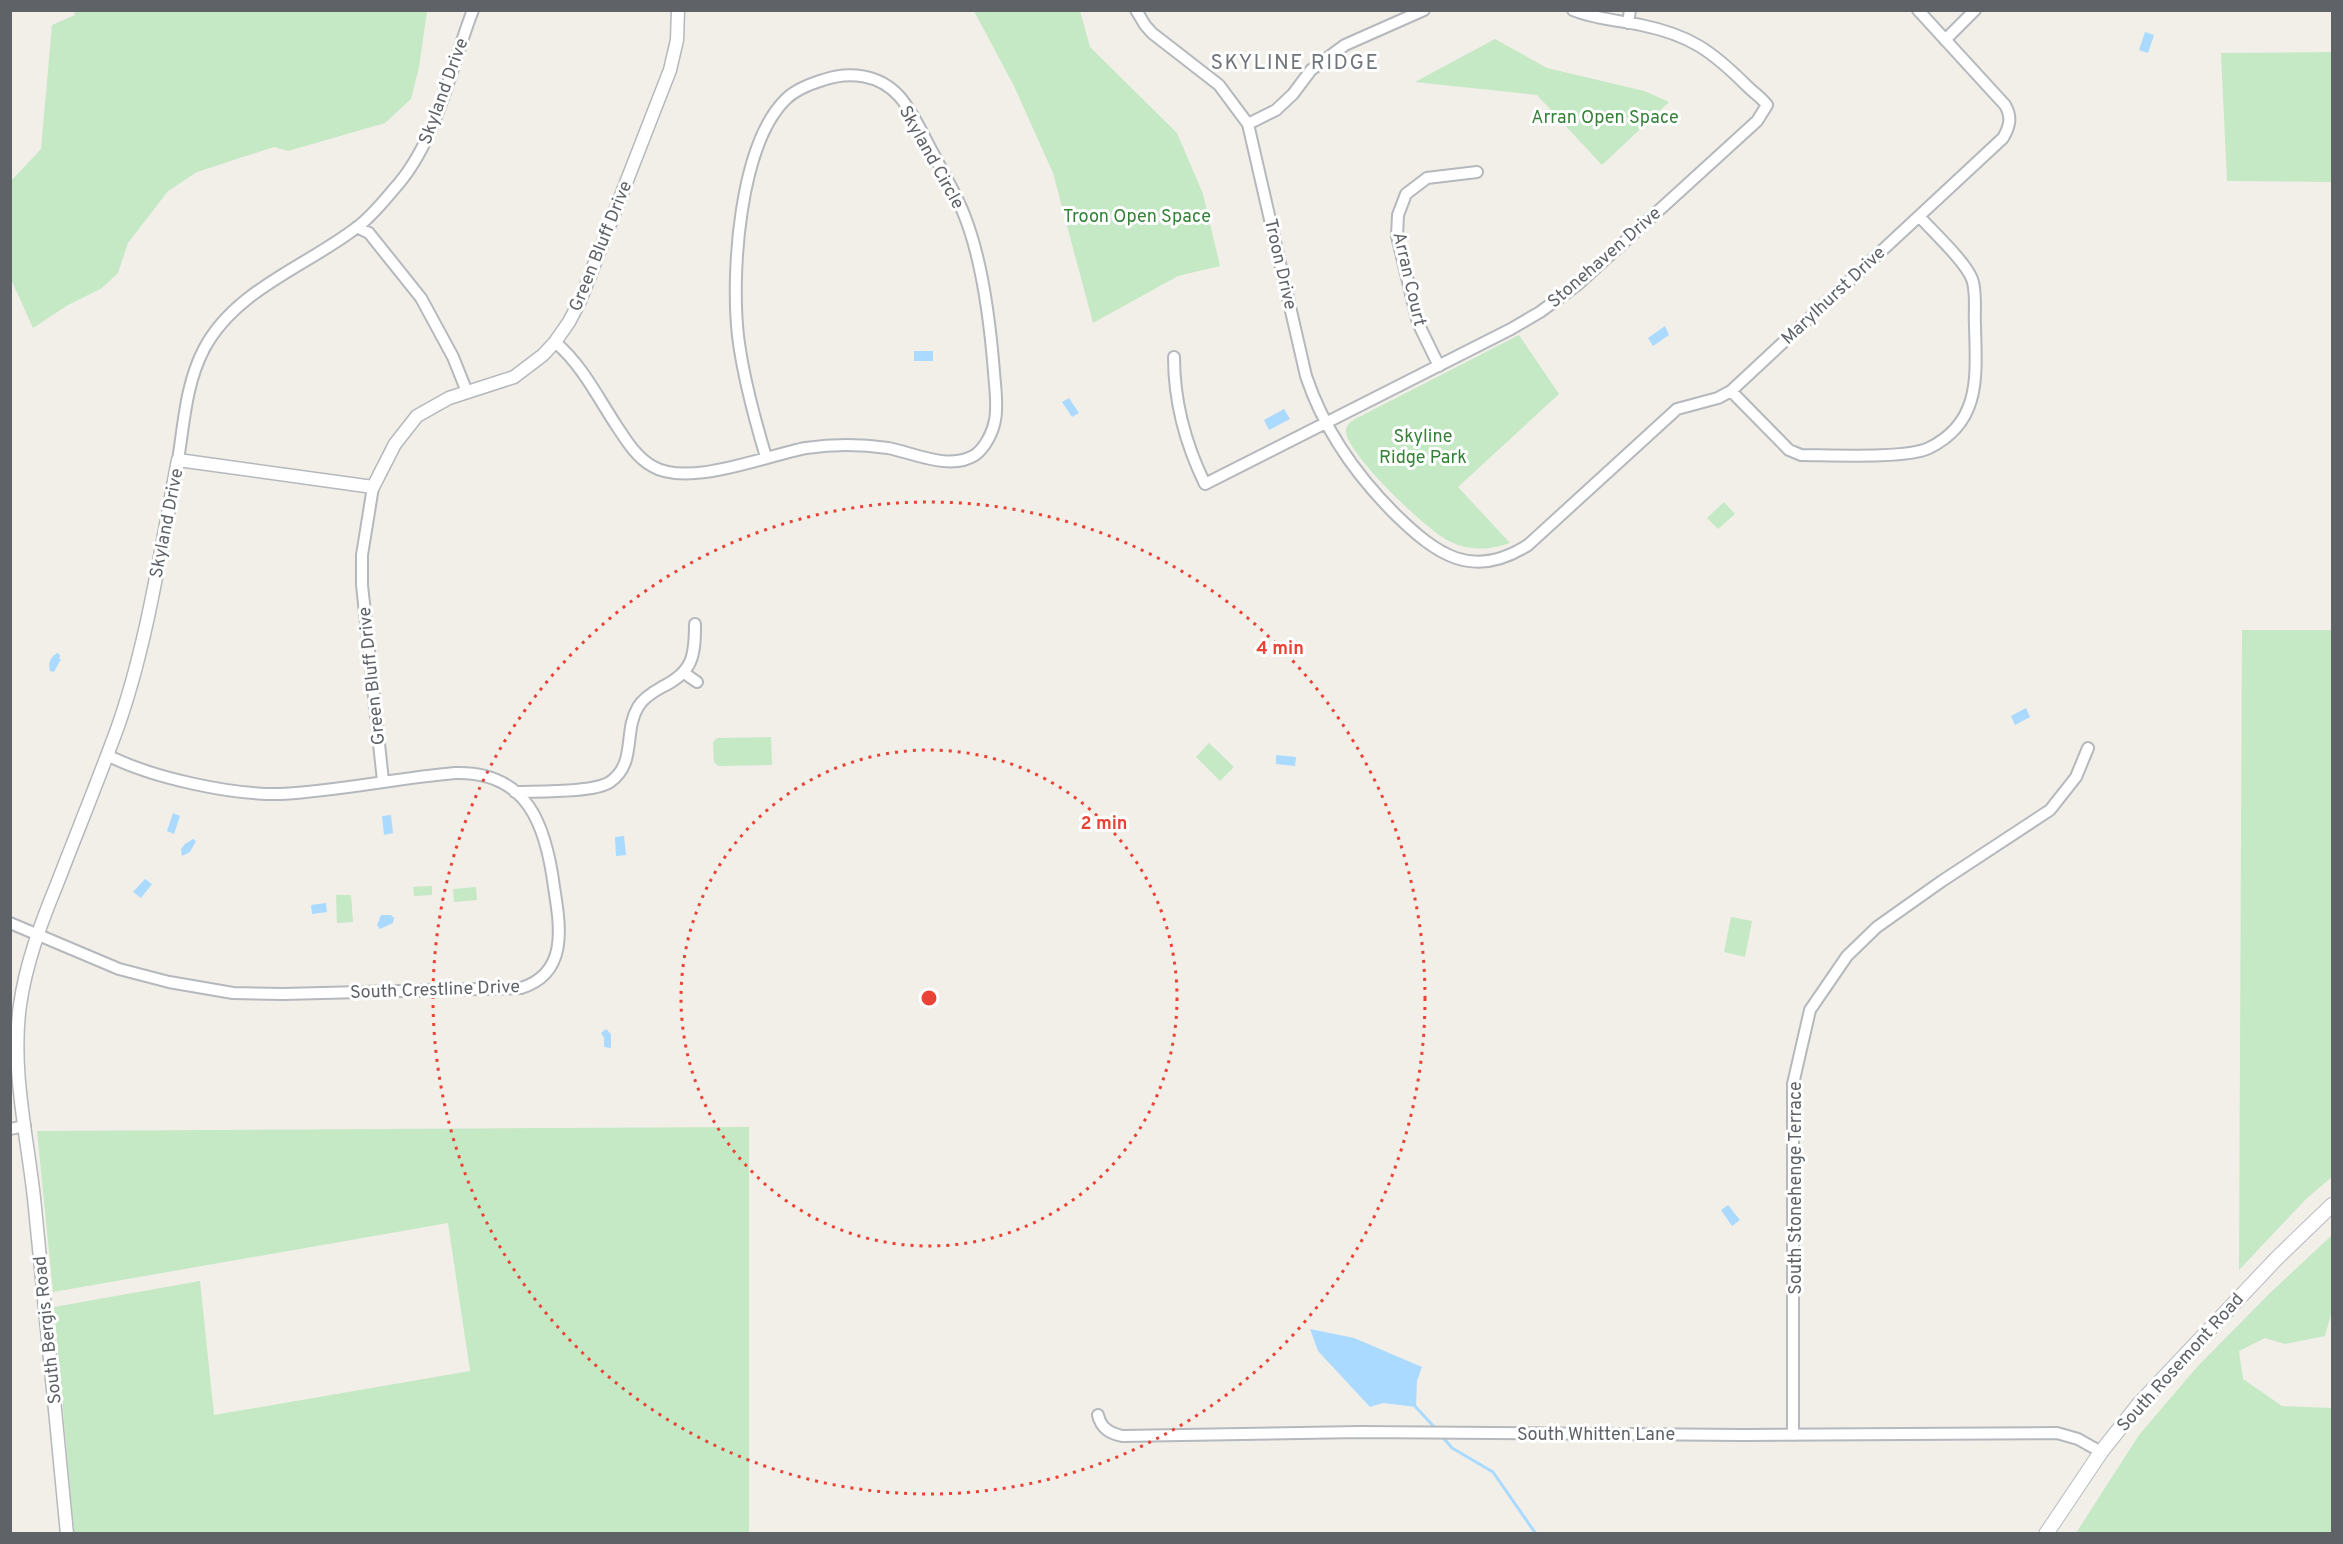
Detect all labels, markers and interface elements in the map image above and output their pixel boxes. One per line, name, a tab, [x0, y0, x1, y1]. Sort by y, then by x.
street label: Skyland Drive	[415, 35, 474, 148]
district label: SKYLINE RIDGE	[1211, 50, 1379, 77]
street label: Skyland Circle	[893, 102, 969, 214]
park label: Arran Open Space	[1531, 107, 1679, 130]
street label: Green Bluff Drive	[565, 178, 638, 315]
street label: Stonehaven Drive	[1544, 203, 1666, 314]
park label: Troon Open Space	[1063, 206, 1211, 229]
street label: Troon Drive	[1258, 217, 1301, 312]
street label: Arran Court	[1387, 230, 1431, 329]
street label: Marylhurst Drive	[1777, 242, 1891, 350]
park label: Skyline Ridge Park	[1379, 426, 1467, 470]
street label: Skyland Drive	[146, 466, 189, 580]
street label: Green Bluff Drive	[354, 606, 391, 746]
text: 4 min	[1256, 638, 1304, 661]
text: 2 min	[1080, 813, 1128, 836]
street label: South Crestline Drive	[350, 976, 520, 1005]
centre of rings	[919, 988, 939, 1008]
street label: South Stonehenge Terrace	[1785, 1081, 1808, 1295]
street label: South Bergis Road	[29, 1255, 68, 1405]
street label: South Rosemont Road	[2113, 1289, 2250, 1437]
street label: South Whitten Lane	[1517, 1424, 1675, 1447]

